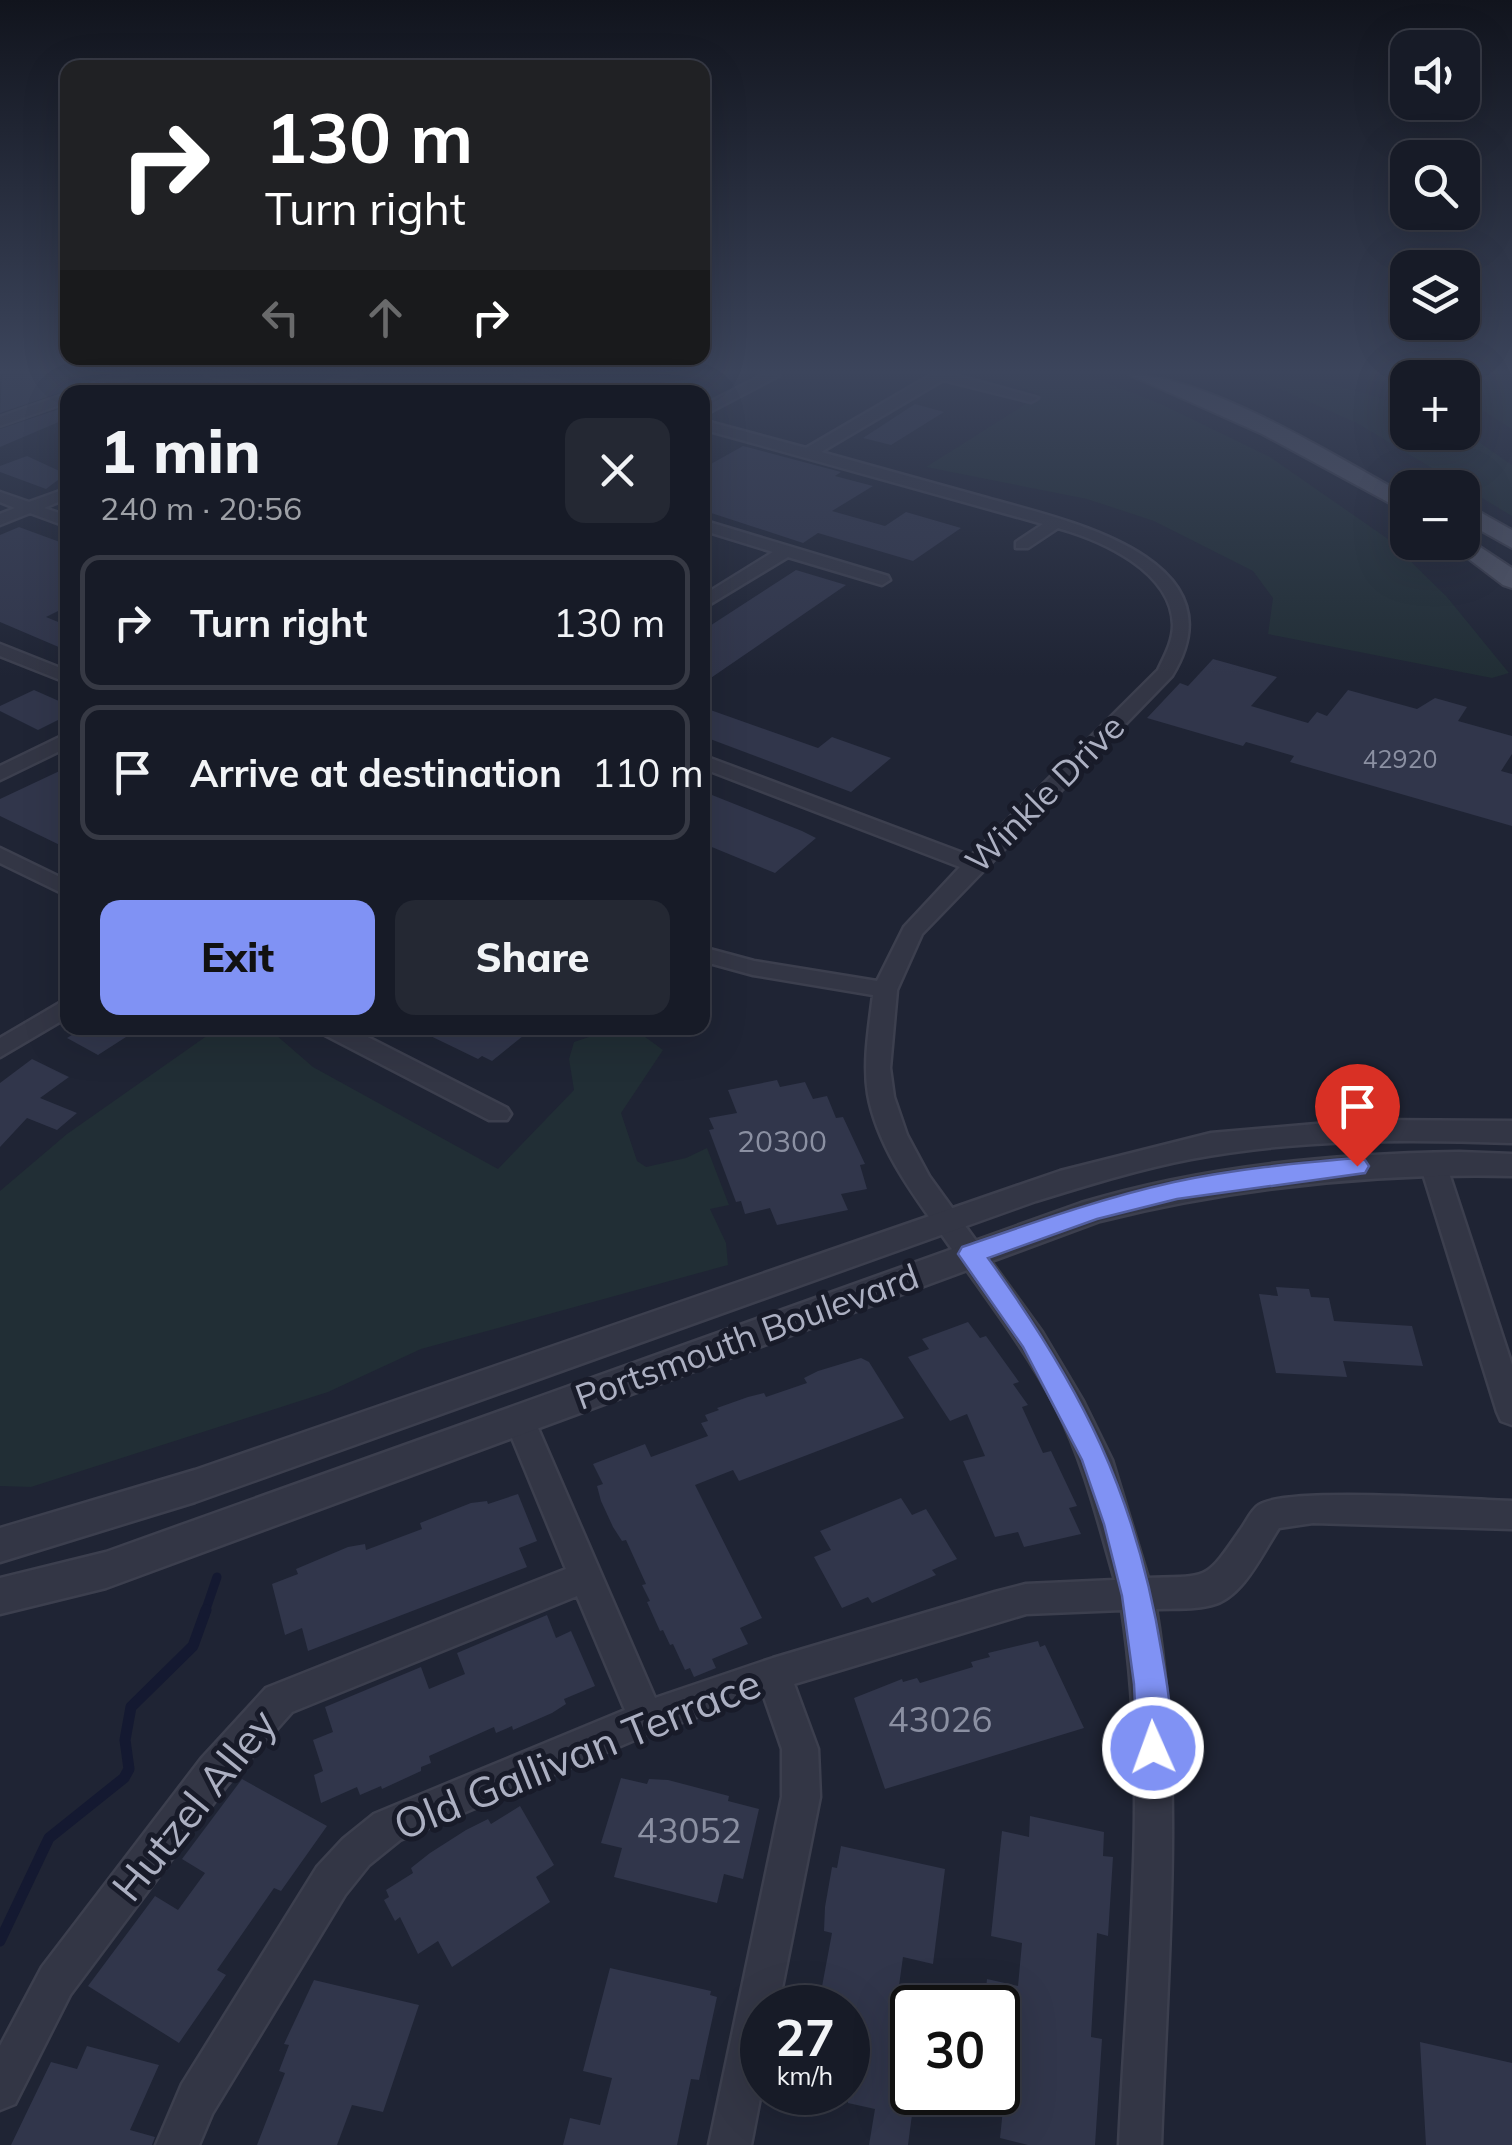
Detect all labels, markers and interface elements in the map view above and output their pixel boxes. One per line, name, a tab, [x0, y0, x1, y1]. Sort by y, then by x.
map controls	[1390, 30, 1480, 560]
button: sound	[1390, 30, 1480, 120]
text: 130 m	[265, 93, 473, 181]
icon: right	[100, 100, 230, 230]
button: search	[1390, 140, 1480, 230]
text: Turn right	[265, 180, 466, 236]
button: layers	[1390, 250, 1480, 340]
icon: left	[253, 290, 308, 345]
icon: ahead	[358, 290, 413, 345]
icon: right	[463, 290, 518, 345]
button: +	[1390, 360, 1480, 450]
text: 1 min	[100, 413, 261, 488]
button: close	[565, 418, 670, 523]
button: −	[1390, 470, 1480, 560]
text: 240 m · 20:56	[100, 488, 302, 528]
icon: right	[105, 595, 160, 650]
text: Turn right	[190, 599, 367, 647]
text: 130 m	[553, 599, 665, 647]
street label: Winkle Drive	[956, 705, 1133, 882]
house number: 42920	[1362, 743, 1438, 774]
icon: arrive	[105, 745, 160, 800]
text: Arrive at destination	[190, 749, 562, 797]
text: 110 m	[592, 749, 704, 797]
button: Exit	[100, 900, 375, 1015]
button: Share	[395, 900, 670, 1015]
pin	[1315, 1064, 1400, 1167]
icon: arrive	[1330, 1079, 1385, 1134]
house number: 20300	[737, 1122, 827, 1160]
street label: Portsmouth Boulevard	[569, 1254, 924, 1419]
street label: Old Gallivan Terrace	[386, 1656, 768, 1851]
position arrow	[1101, 1696, 1205, 1800]
house number: 43026	[887, 1697, 993, 1741]
street label: Hutzel Alley	[100, 1698, 287, 1912]
house number: 43052	[636, 1808, 742, 1852]
speed limit sign: 30	[890, 1985, 1020, 2115]
text: 27	[775, 2006, 835, 2069]
text: km/h	[777, 2060, 833, 2091]

